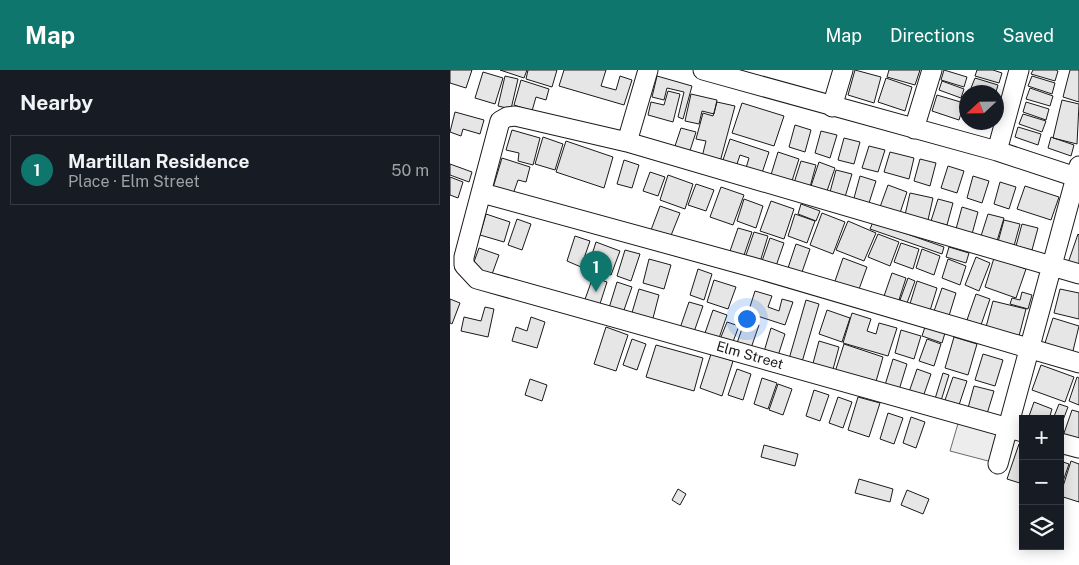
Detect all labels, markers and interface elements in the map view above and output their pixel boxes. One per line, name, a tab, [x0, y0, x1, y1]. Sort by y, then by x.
text: Map	[25, 21, 75, 49]
text: Map	[825, 25, 862, 46]
text: Directions	[890, 25, 975, 46]
text: Saved	[1003, 25, 1054, 46]
north arrow	[959, 85, 1004, 130]
text: Nearby	[20, 90, 93, 115]
text: Martillan Residence	[68, 150, 249, 172]
text: 1	[34, 161, 40, 180]
text: 50 m	[391, 161, 429, 180]
text: Place · Elm Street	[68, 172, 200, 191]
pin: 1	[580, 251, 612, 292]
your location	[734, 306, 760, 332]
street label: Elm Street	[715, 338, 785, 372]
map controls	[1019, 415, 1064, 550]
button: +	[1019, 415, 1064, 460]
button: −	[1019, 460, 1064, 505]
button: layers	[1019, 505, 1064, 550]

